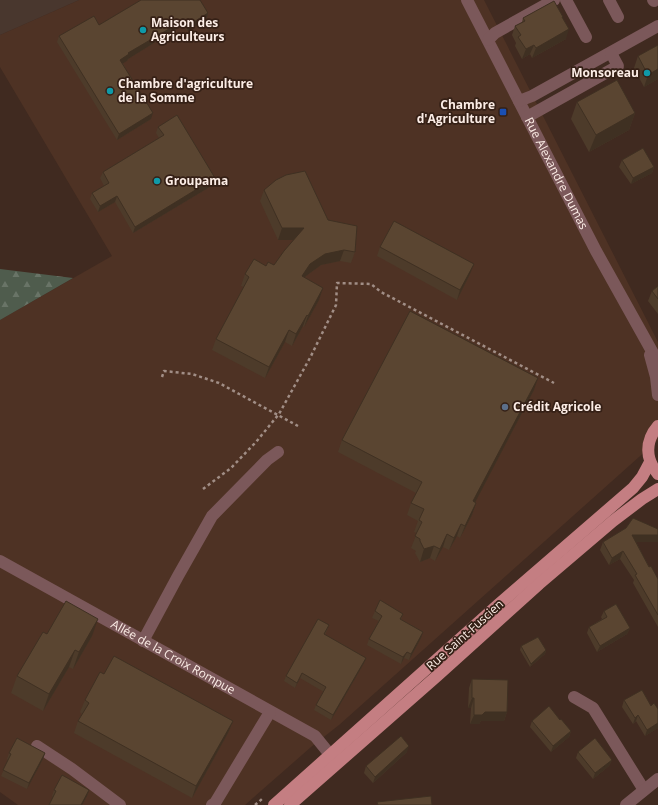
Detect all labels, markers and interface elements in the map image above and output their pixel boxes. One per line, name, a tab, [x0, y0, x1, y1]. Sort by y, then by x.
place label: Maison des Agriculteurs	[151, 14, 225, 45]
marker: Maison des Agriculteurs	[138, 25, 148, 35]
place label: Monsoreau	[571, 64, 639, 81]
marker: Monsoreau	[642, 68, 652, 78]
place label: Chambre d'agriculture de la Somme	[118, 75, 253, 106]
marker: Chambre d'agriculture de la Somme	[105, 86, 115, 96]
place label: Chambre d'Agriculture	[417, 96, 495, 127]
marker: Chambre d'Agriculture	[498, 107, 508, 117]
street label: Rue Alexandre Dumas	[521, 114, 593, 232]
place label: Groupama	[165, 172, 228, 189]
marker: Groupama	[152, 176, 162, 186]
place label: Crédit Agricole	[513, 398, 601, 415]
marker: Crédit Agricole	[500, 402, 510, 412]
street label: Rue Saint-Fuscien	[422, 595, 507, 674]
street label: Allée de la Croix Rompue	[108, 615, 239, 698]

